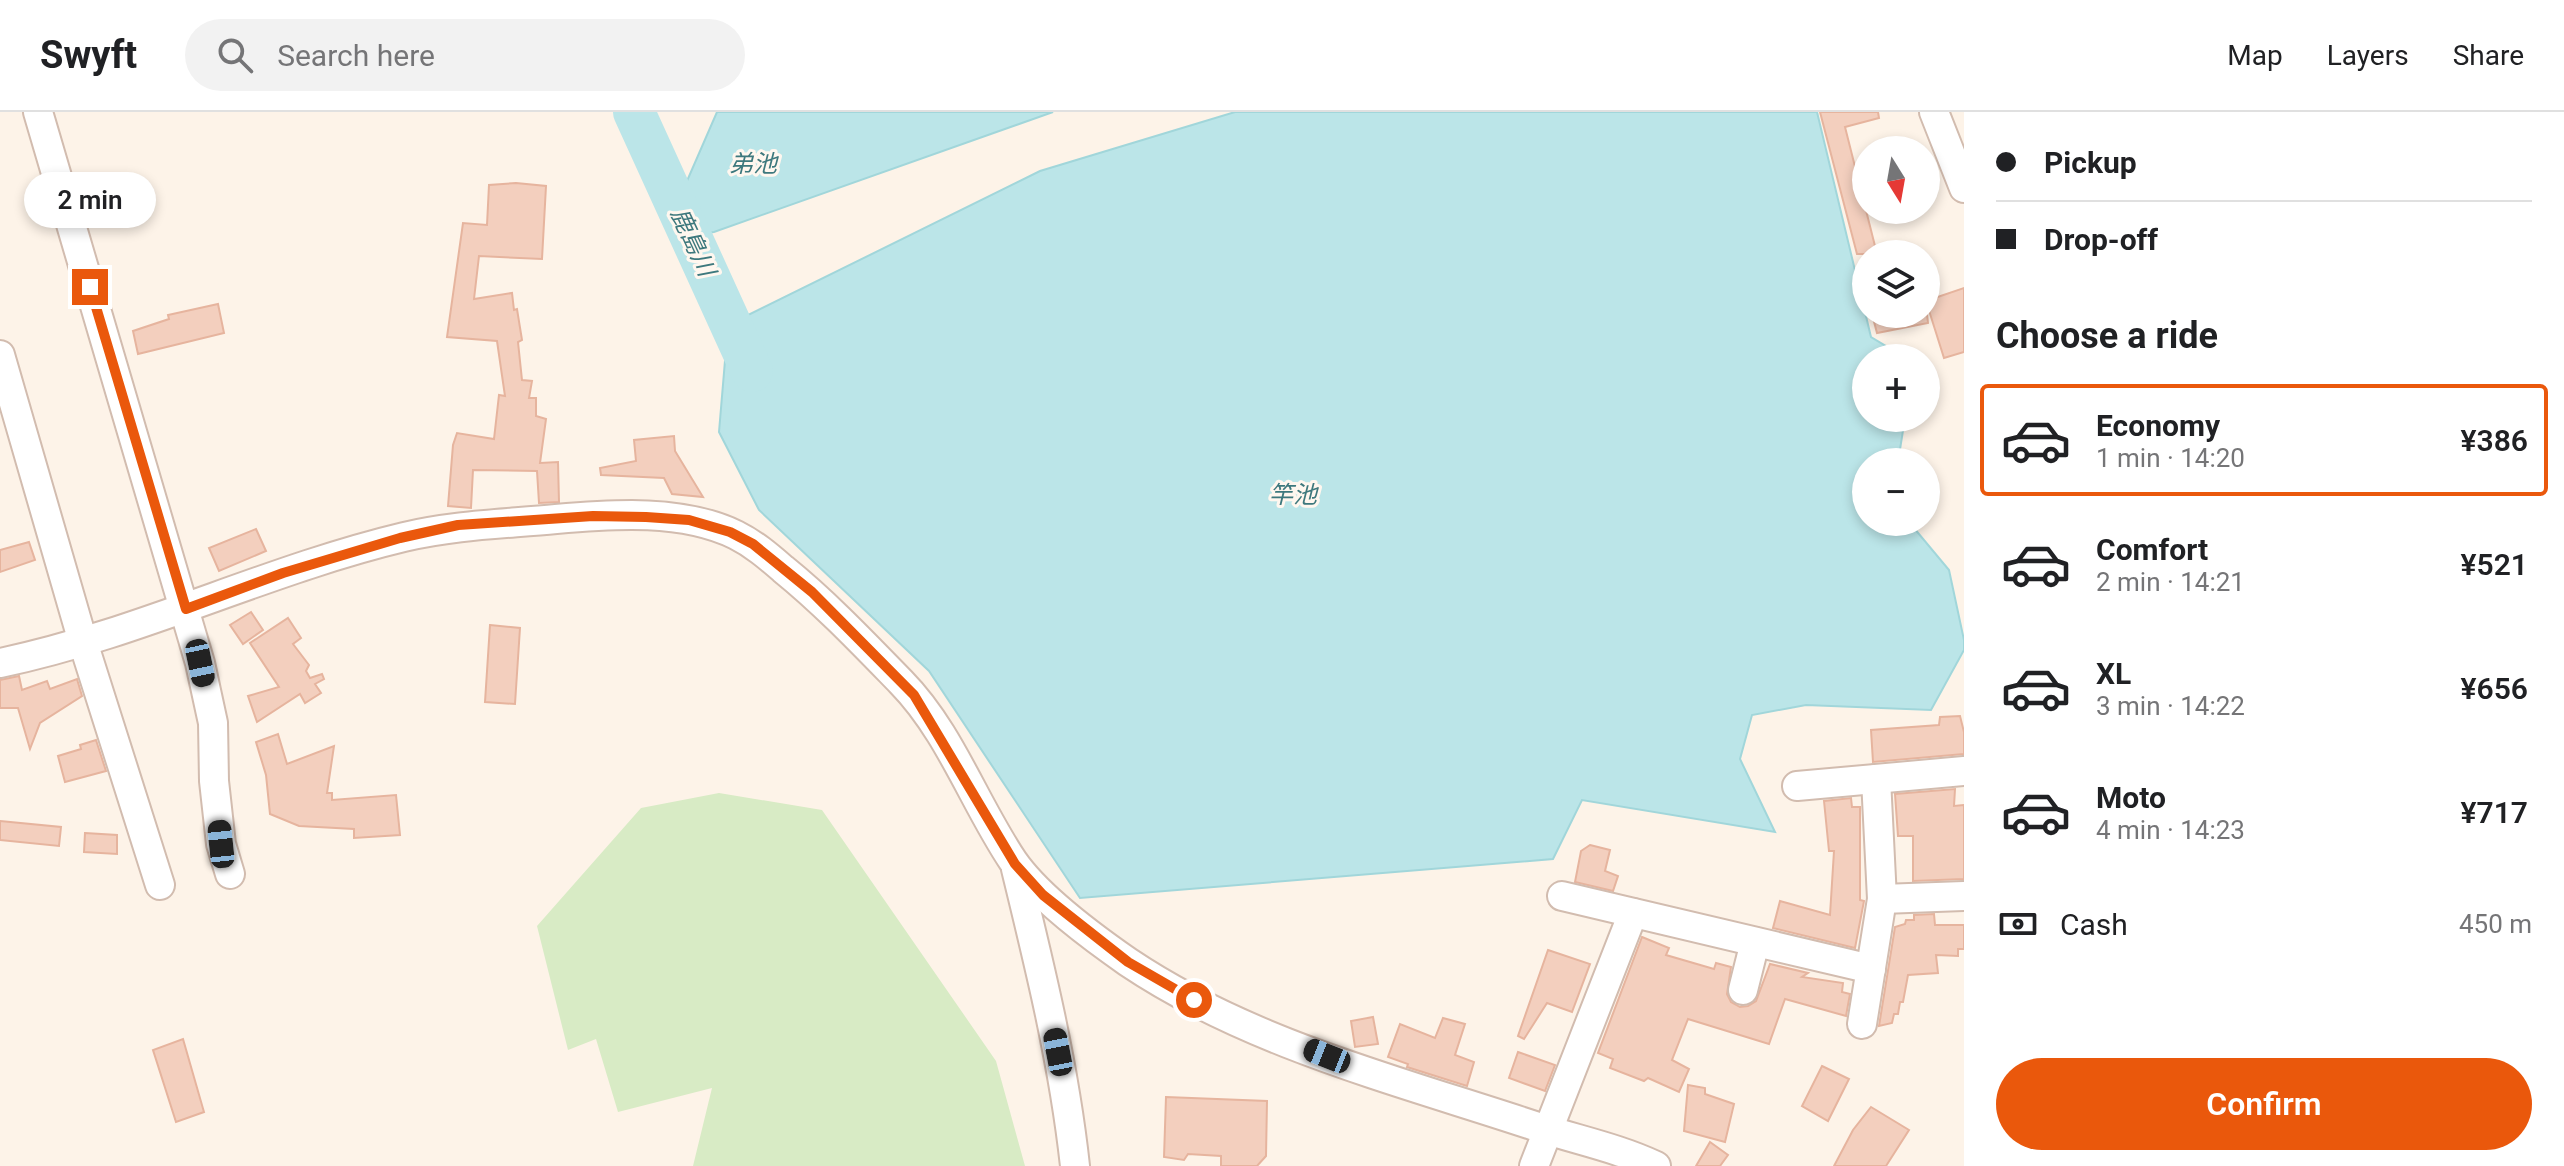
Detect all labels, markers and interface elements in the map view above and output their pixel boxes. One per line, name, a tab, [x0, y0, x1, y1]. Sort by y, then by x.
search box	[185, 19, 745, 91]
text: Swyft	[40, 33, 137, 77]
icon: search	[213, 33, 257, 77]
text: Search here	[277, 38, 435, 73]
text: Map	[2227, 39, 2283, 72]
text: Layers	[2327, 39, 2409, 72]
text: Share	[2453, 39, 2524, 72]
north arrow	[1852, 136, 1940, 224]
map controls	[1852, 136, 1940, 536]
text: Pickup	[2044, 145, 2137, 180]
water label: 弟池	[729, 150, 779, 178]
callout: 2 min	[24, 171, 156, 227]
text: 2 min	[57, 185, 123, 215]
water label: 鹿島川	[665, 203, 722, 283]
text: Drop-off	[2044, 222, 2158, 257]
button: layers	[1852, 240, 1940, 328]
route end	[72, 269, 108, 305]
text: Choose a ride	[1996, 315, 2218, 357]
button: +	[1852, 344, 1940, 432]
icon: car	[2000, 404, 2072, 476]
text: Economy	[2096, 408, 2220, 443]
text: ¥386	[2461, 423, 2528, 458]
text: 1 min · 14:20	[2096, 443, 2245, 473]
button: −	[1852, 448, 1940, 536]
water label: 竿池	[1269, 481, 1319, 509]
icon: car	[2000, 528, 2072, 600]
text: Comfort	[2096, 532, 2208, 567]
text: ¥521	[2461, 547, 2528, 582]
text: 2 min · 14:21	[2096, 567, 2245, 597]
car	[183, 637, 217, 689]
icon: car	[2000, 652, 2072, 724]
text: XL	[2096, 656, 2131, 691]
text: ¥656	[2461, 671, 2528, 706]
text: 3 min · 14:22	[2096, 691, 2245, 721]
icon: car	[2000, 776, 2072, 848]
text: Moto	[2096, 780, 2166, 815]
text: ¥717	[2461, 795, 2528, 830]
text: 4 min · 14:23	[2096, 815, 2245, 845]
car	[207, 819, 235, 869]
icon: cash	[1996, 902, 2040, 946]
text: Cash	[2060, 907, 2128, 942]
text: 450 m	[2459, 909, 2532, 939]
route start	[1176, 982, 1212, 1018]
car	[1042, 1026, 1074, 1078]
car	[1300, 1036, 1354, 1076]
button: Confirm	[1996, 1058, 2532, 1150]

